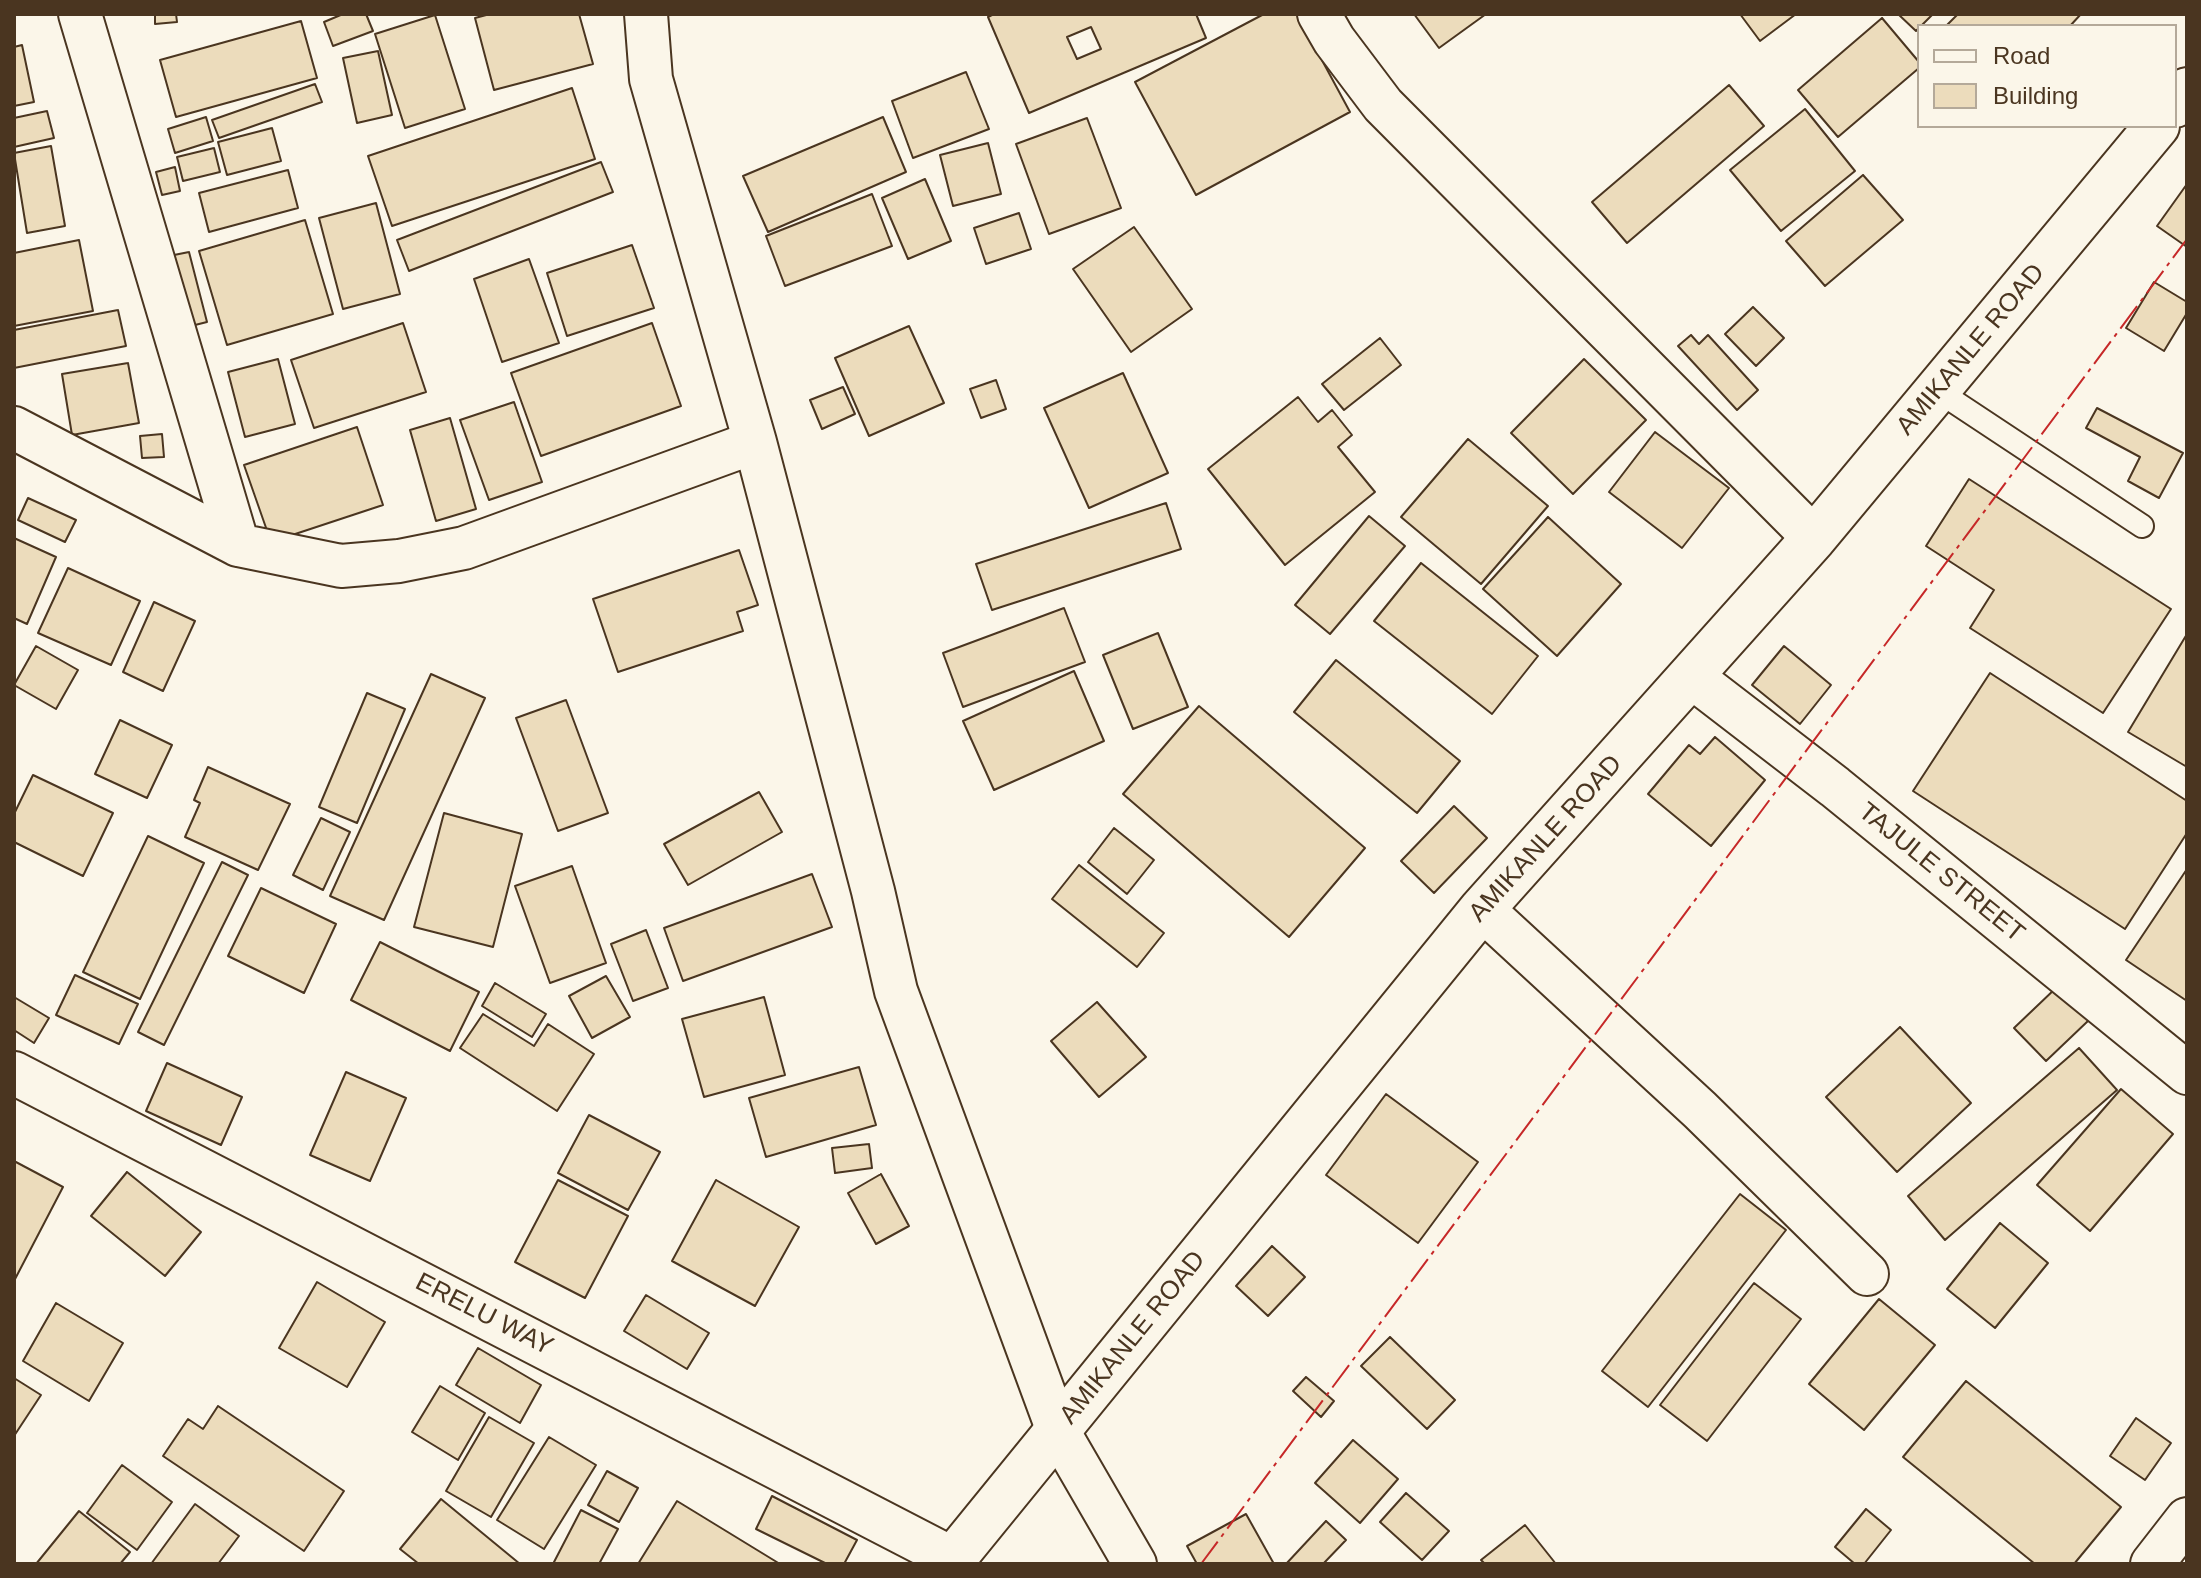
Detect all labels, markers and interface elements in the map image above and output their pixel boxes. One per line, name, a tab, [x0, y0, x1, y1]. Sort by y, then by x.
legend	[1917, 24, 2177, 128]
text: Road	[1993, 42, 2050, 69]
text: Building	[1993, 82, 2078, 109]
street label: AMIKANLE ROAD	[1890, 258, 2052, 442]
street label: AMIKANLE ROAD	[1463, 749, 1629, 929]
street label: TAJULE STREET	[1852, 796, 2030, 950]
street label: AMIKANLE ROAD	[1054, 1245, 1212, 1431]
street label: ERELU WAY	[410, 1267, 558, 1363]

